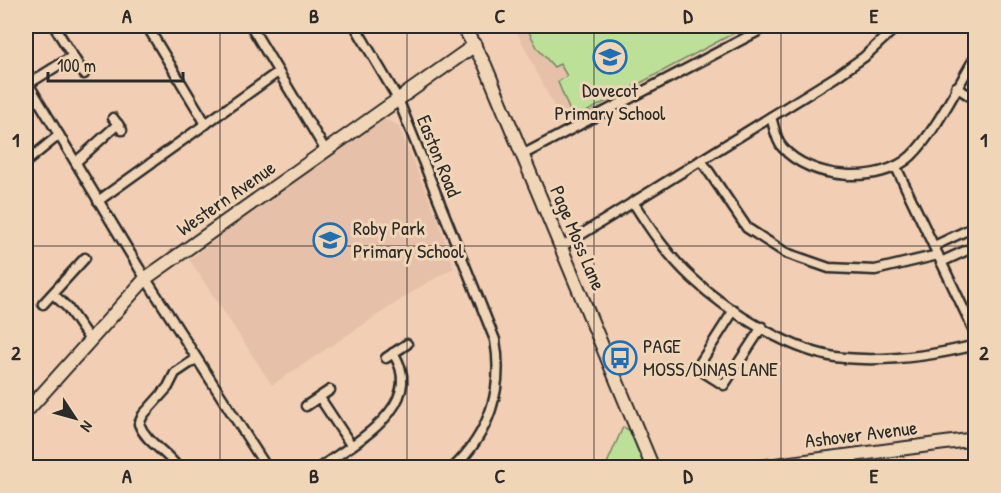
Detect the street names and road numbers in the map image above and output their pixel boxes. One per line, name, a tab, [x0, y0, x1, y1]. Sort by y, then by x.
street label: Easton Road	[411, 111, 468, 201]
street label: Western Avenue	[171, 154, 281, 242]
street label: Page Moss Lane	[544, 181, 613, 294]
street label: Ashover Avenue	[803, 413, 919, 454]

